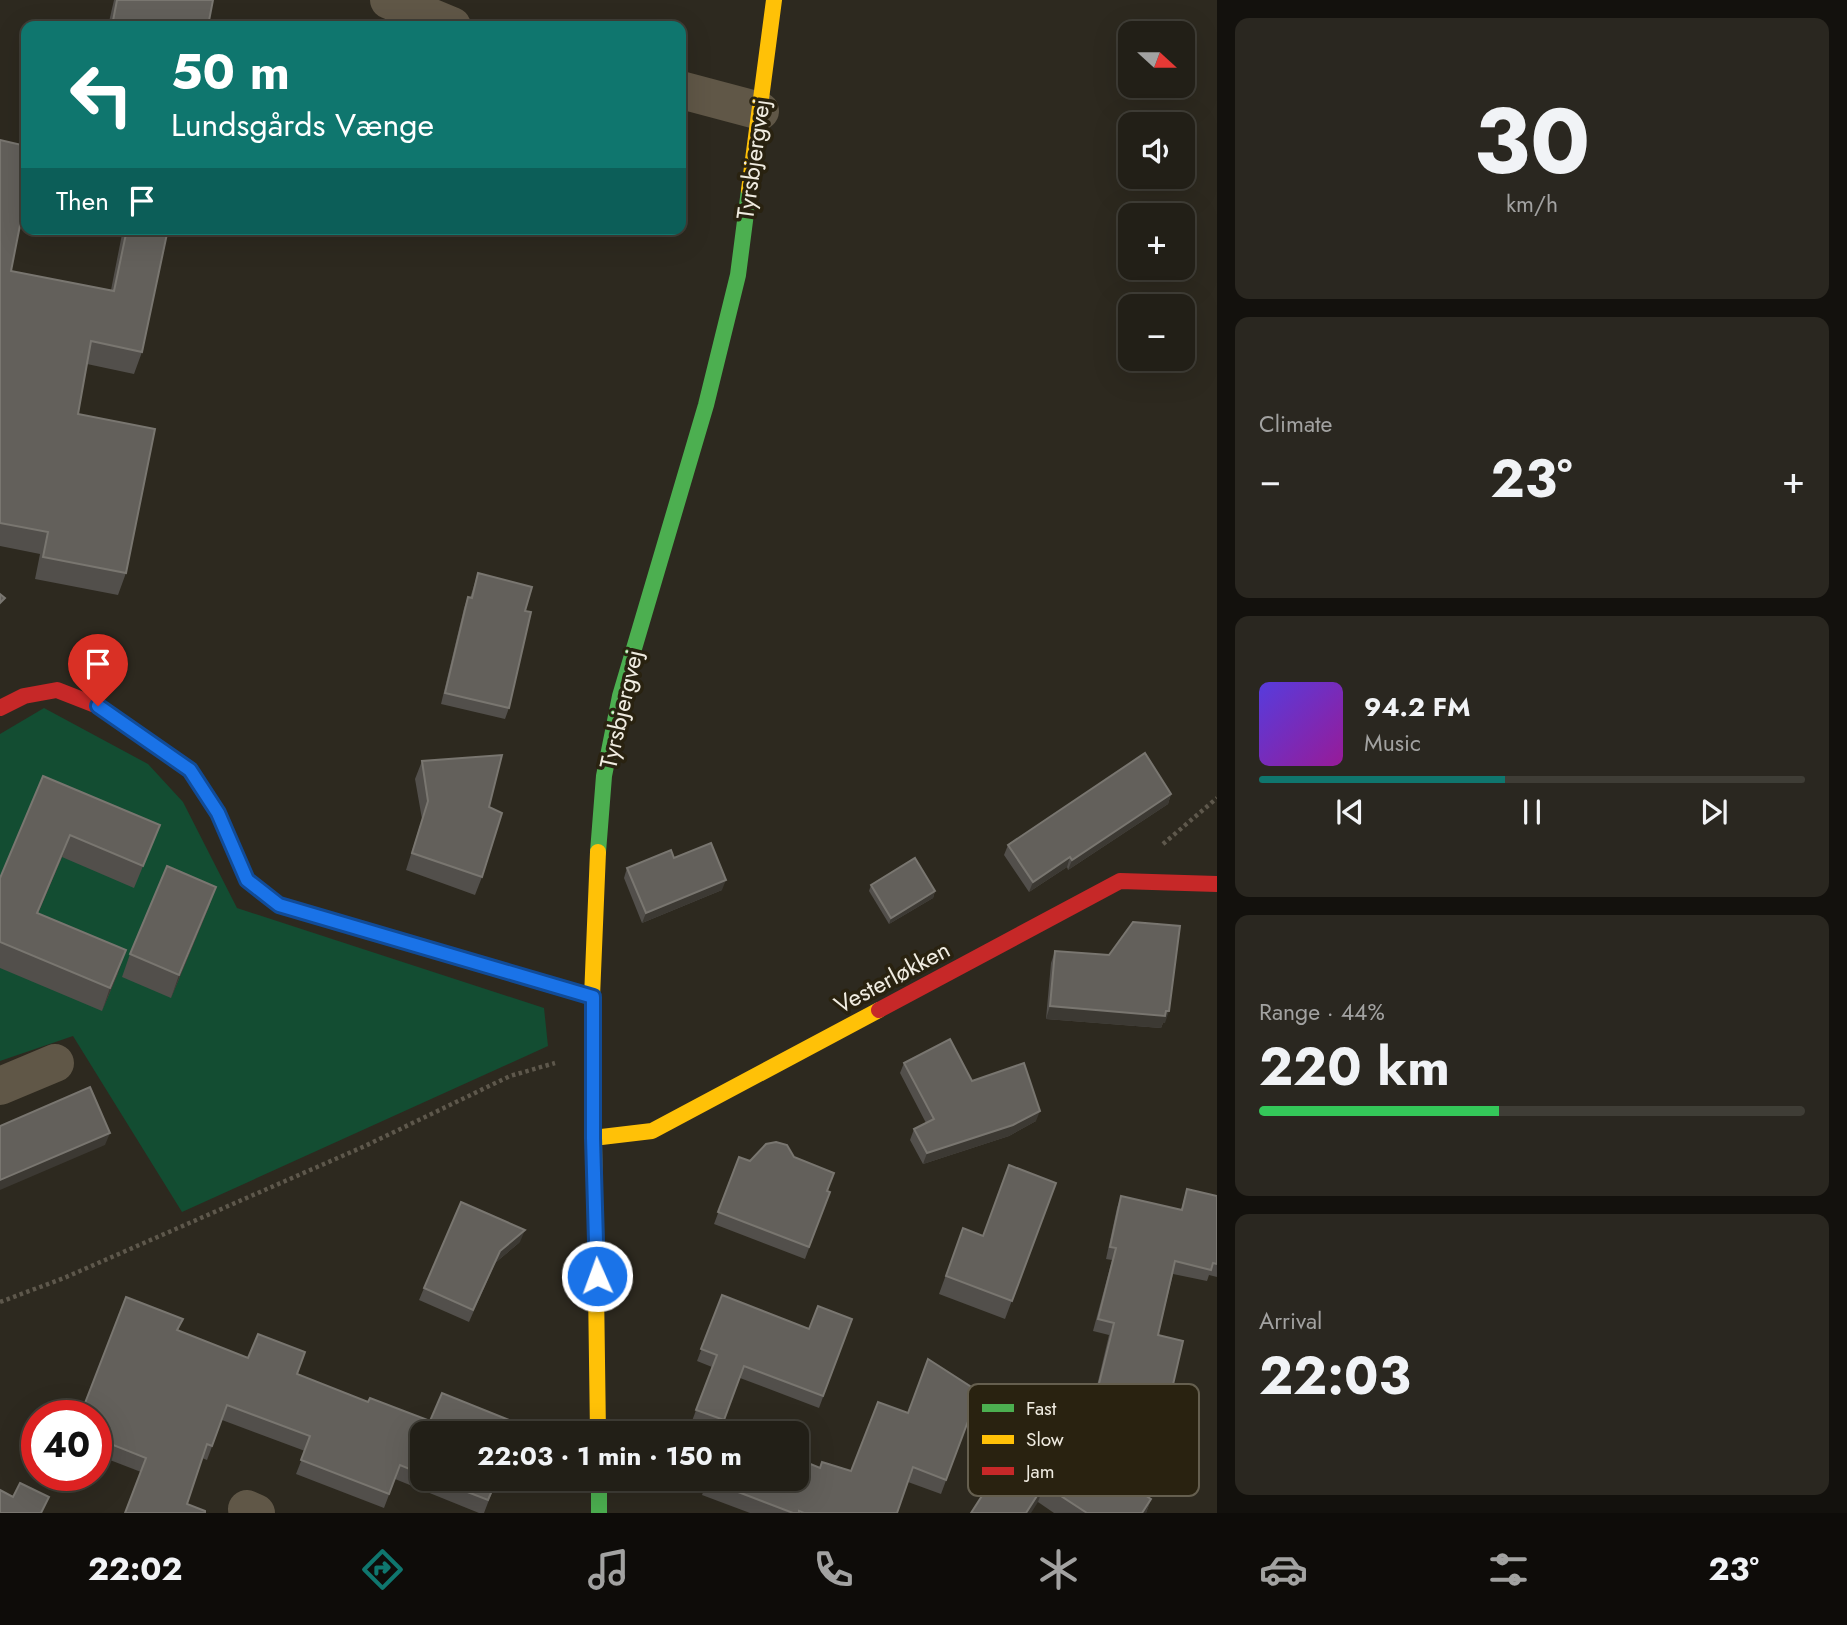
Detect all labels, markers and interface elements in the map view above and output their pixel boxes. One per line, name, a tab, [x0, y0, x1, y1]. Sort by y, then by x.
north arrow	[1118, 21, 1195, 98]
map controls	[1118, 21, 1195, 371]
text: 50 m	[171, 37, 290, 107]
icon: left	[56, 49, 147, 140]
text: 30	[1474, 76, 1590, 207]
street label: Tyrsbjergvej	[727, 97, 779, 221]
text: Lundsgårds Vænge	[171, 102, 434, 148]
button: sound	[1118, 112, 1195, 189]
text: Then	[56, 182, 109, 220]
icon: arrive	[123, 182, 161, 220]
text: km/h	[1506, 187, 1558, 221]
button: +	[1118, 203, 1195, 280]
button: −	[1118, 294, 1195, 371]
text: Climate	[1259, 407, 1332, 441]
text: 23°	[1491, 441, 1572, 517]
text: −	[1259, 452, 1281, 507]
text: +	[1782, 452, 1805, 507]
pin	[68, 634, 128, 706]
icon: arrive	[79, 645, 117, 683]
street label: Tyrsbjergvej	[590, 646, 652, 772]
text: 94.2 FM	[1364, 688, 1470, 726]
text: Music	[1364, 726, 1421, 760]
icon: previous	[1331, 793, 1369, 831]
icon: pause	[1513, 793, 1551, 831]
icon: next	[1695, 793, 1733, 831]
street label: Vesterløkken	[828, 932, 956, 1022]
text: Range · 44%	[1259, 995, 1385, 1029]
text: 220 km	[1259, 1029, 1450, 1105]
position arrow	[560, 1239, 634, 1313]
text: Arrival	[1259, 1304, 1322, 1338]
text: 22:03	[1259, 1338, 1411, 1414]
legend	[968, 1384, 1199, 1496]
text: Fast	[1026, 1395, 1057, 1422]
speed limit sign: 40	[21, 1400, 112, 1491]
text: Slow	[1026, 1426, 1064, 1453]
text: 22:03 · 1 min · 150 m	[477, 1437, 742, 1475]
text: Jam	[1023, 1458, 1055, 1485]
icon: directions	[358, 1545, 407, 1594]
icon: music	[584, 1545, 633, 1594]
icon: phone	[809, 1545, 858, 1594]
icon: climate	[1034, 1545, 1083, 1594]
icon: car	[1259, 1545, 1308, 1594]
icon: filters	[1484, 1545, 1533, 1594]
text: 22:02	[88, 1546, 182, 1592]
text: 23°	[1709, 1546, 1759, 1592]

